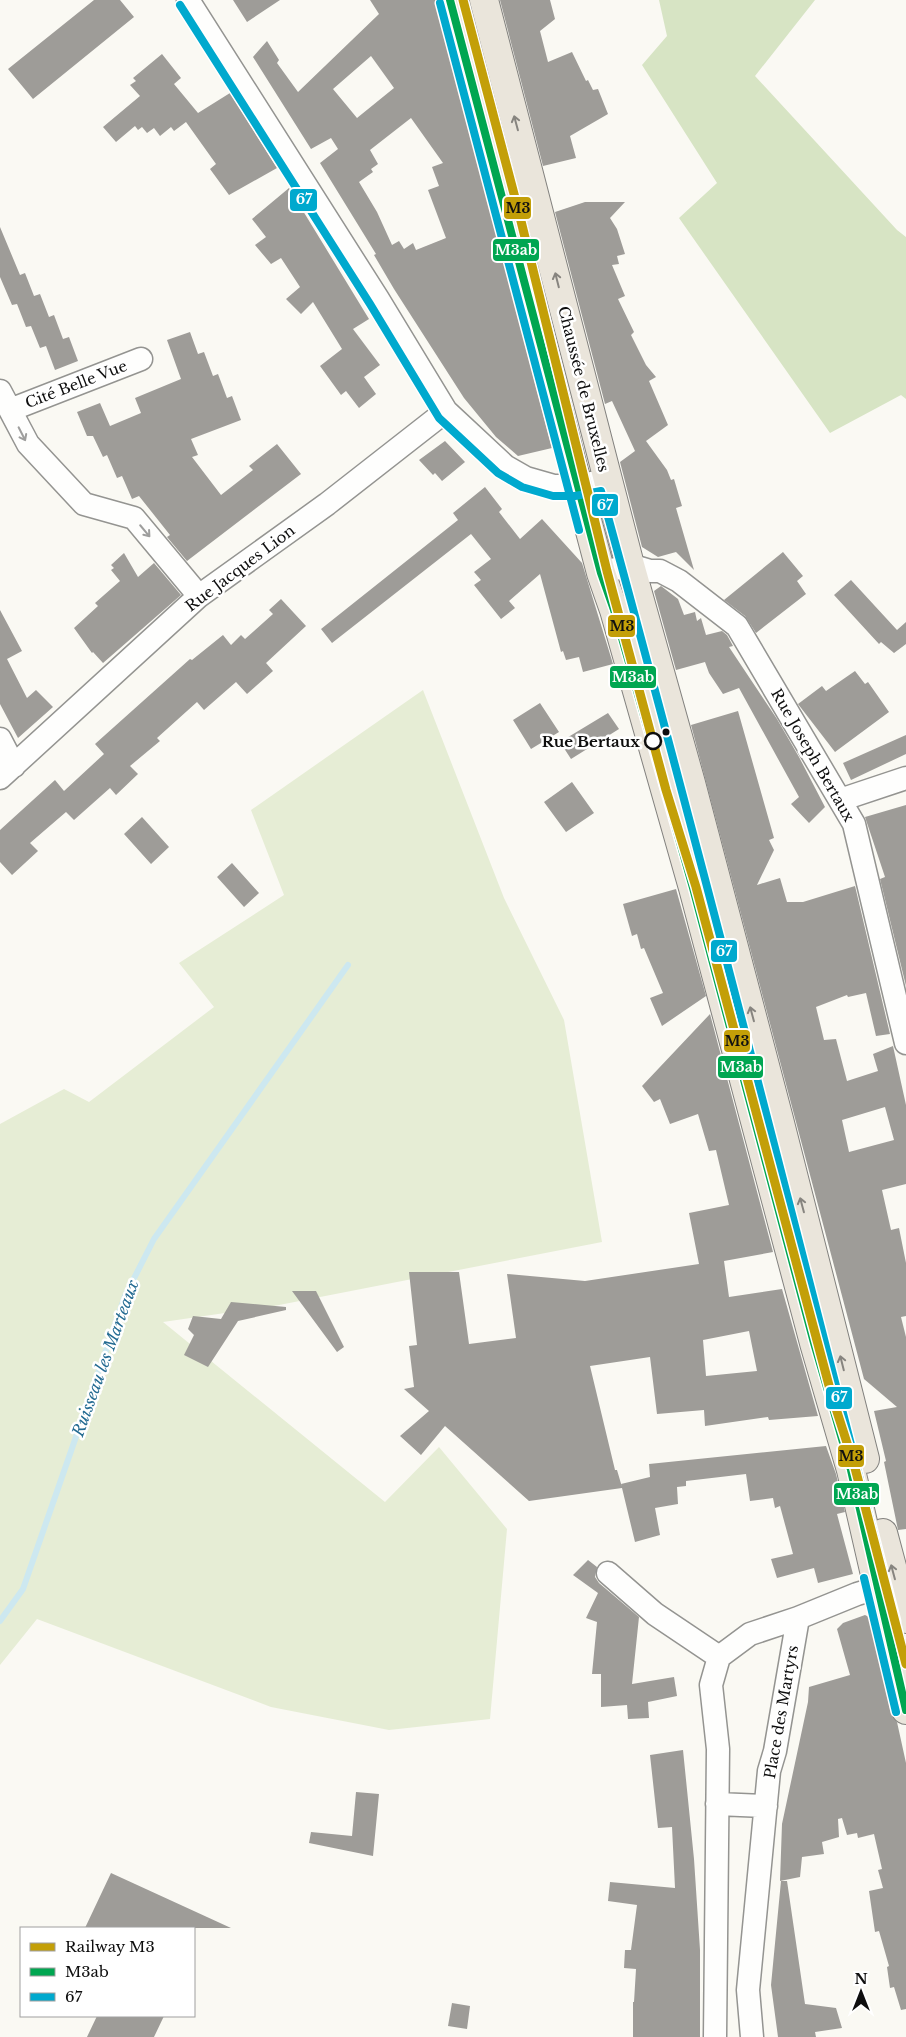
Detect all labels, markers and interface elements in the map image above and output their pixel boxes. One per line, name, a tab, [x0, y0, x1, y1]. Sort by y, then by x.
one-way arrow	[511, 115, 521, 131]
line badge: 67	[289, 188, 318, 212]
text: 67	[296, 190, 313, 208]
line badge: M3	[503, 196, 532, 220]
text: M3	[506, 199, 531, 217]
line badge: M3ab	[492, 238, 540, 262]
text: M3ab	[495, 241, 537, 259]
one-way arrow	[551, 273, 561, 289]
street label: Chaussée de Bruxelles	[554, 304, 614, 474]
street label: Cité Belle Vue	[22, 356, 130, 412]
one-way arrow	[18, 426, 28, 441]
line badge: 67	[591, 493, 619, 517]
text: 67	[597, 496, 614, 514]
street label: Rue Jacques Lion	[181, 521, 299, 615]
one-way arrow	[139, 524, 150, 537]
line badge: M3	[607, 614, 636, 638]
text: M3	[610, 617, 635, 635]
line badge: M3ab	[609, 665, 657, 689]
text: M3ab	[612, 668, 654, 686]
street label: Rue Joseph Bertaux	[767, 685, 859, 825]
unlabelled marker	[661, 727, 671, 737]
place label: Rue Bertaux	[542, 732, 640, 751]
marker: Rue Bertaux	[644, 732, 662, 750]
line badge: 67	[710, 939, 738, 963]
text: 67	[716, 942, 733, 960]
one-way arrow	[746, 1007, 756, 1023]
line badge: M3	[723, 1029, 751, 1053]
text: M3	[725, 1032, 750, 1050]
line badge: M3ab	[717, 1055, 764, 1079]
text: M3ab	[720, 1058, 762, 1076]
one-way arrow	[797, 1198, 806, 1214]
water label: Ruisseau les Marteaux	[67, 1276, 143, 1440]
one-way arrow	[836, 1355, 846, 1371]
line badge: 67	[825, 1386, 853, 1410]
text: 67	[831, 1388, 848, 1406]
line badge: M3	[837, 1444, 865, 1468]
text: M3	[839, 1447, 864, 1465]
line badge: M3ab	[833, 1482, 880, 1506]
text: M3ab	[836, 1485, 878, 1503]
one-way arrow	[888, 1564, 898, 1580]
street label: Place des Martyrs	[760, 1644, 802, 1780]
legend	[20, 1927, 195, 2017]
text: Railway M3	[65, 1937, 155, 1956]
text: M3ab	[65, 1962, 109, 1981]
north arrow	[836, 1967, 886, 2017]
text: N	[854, 1970, 868, 1988]
text: 67	[65, 1987, 83, 2006]

